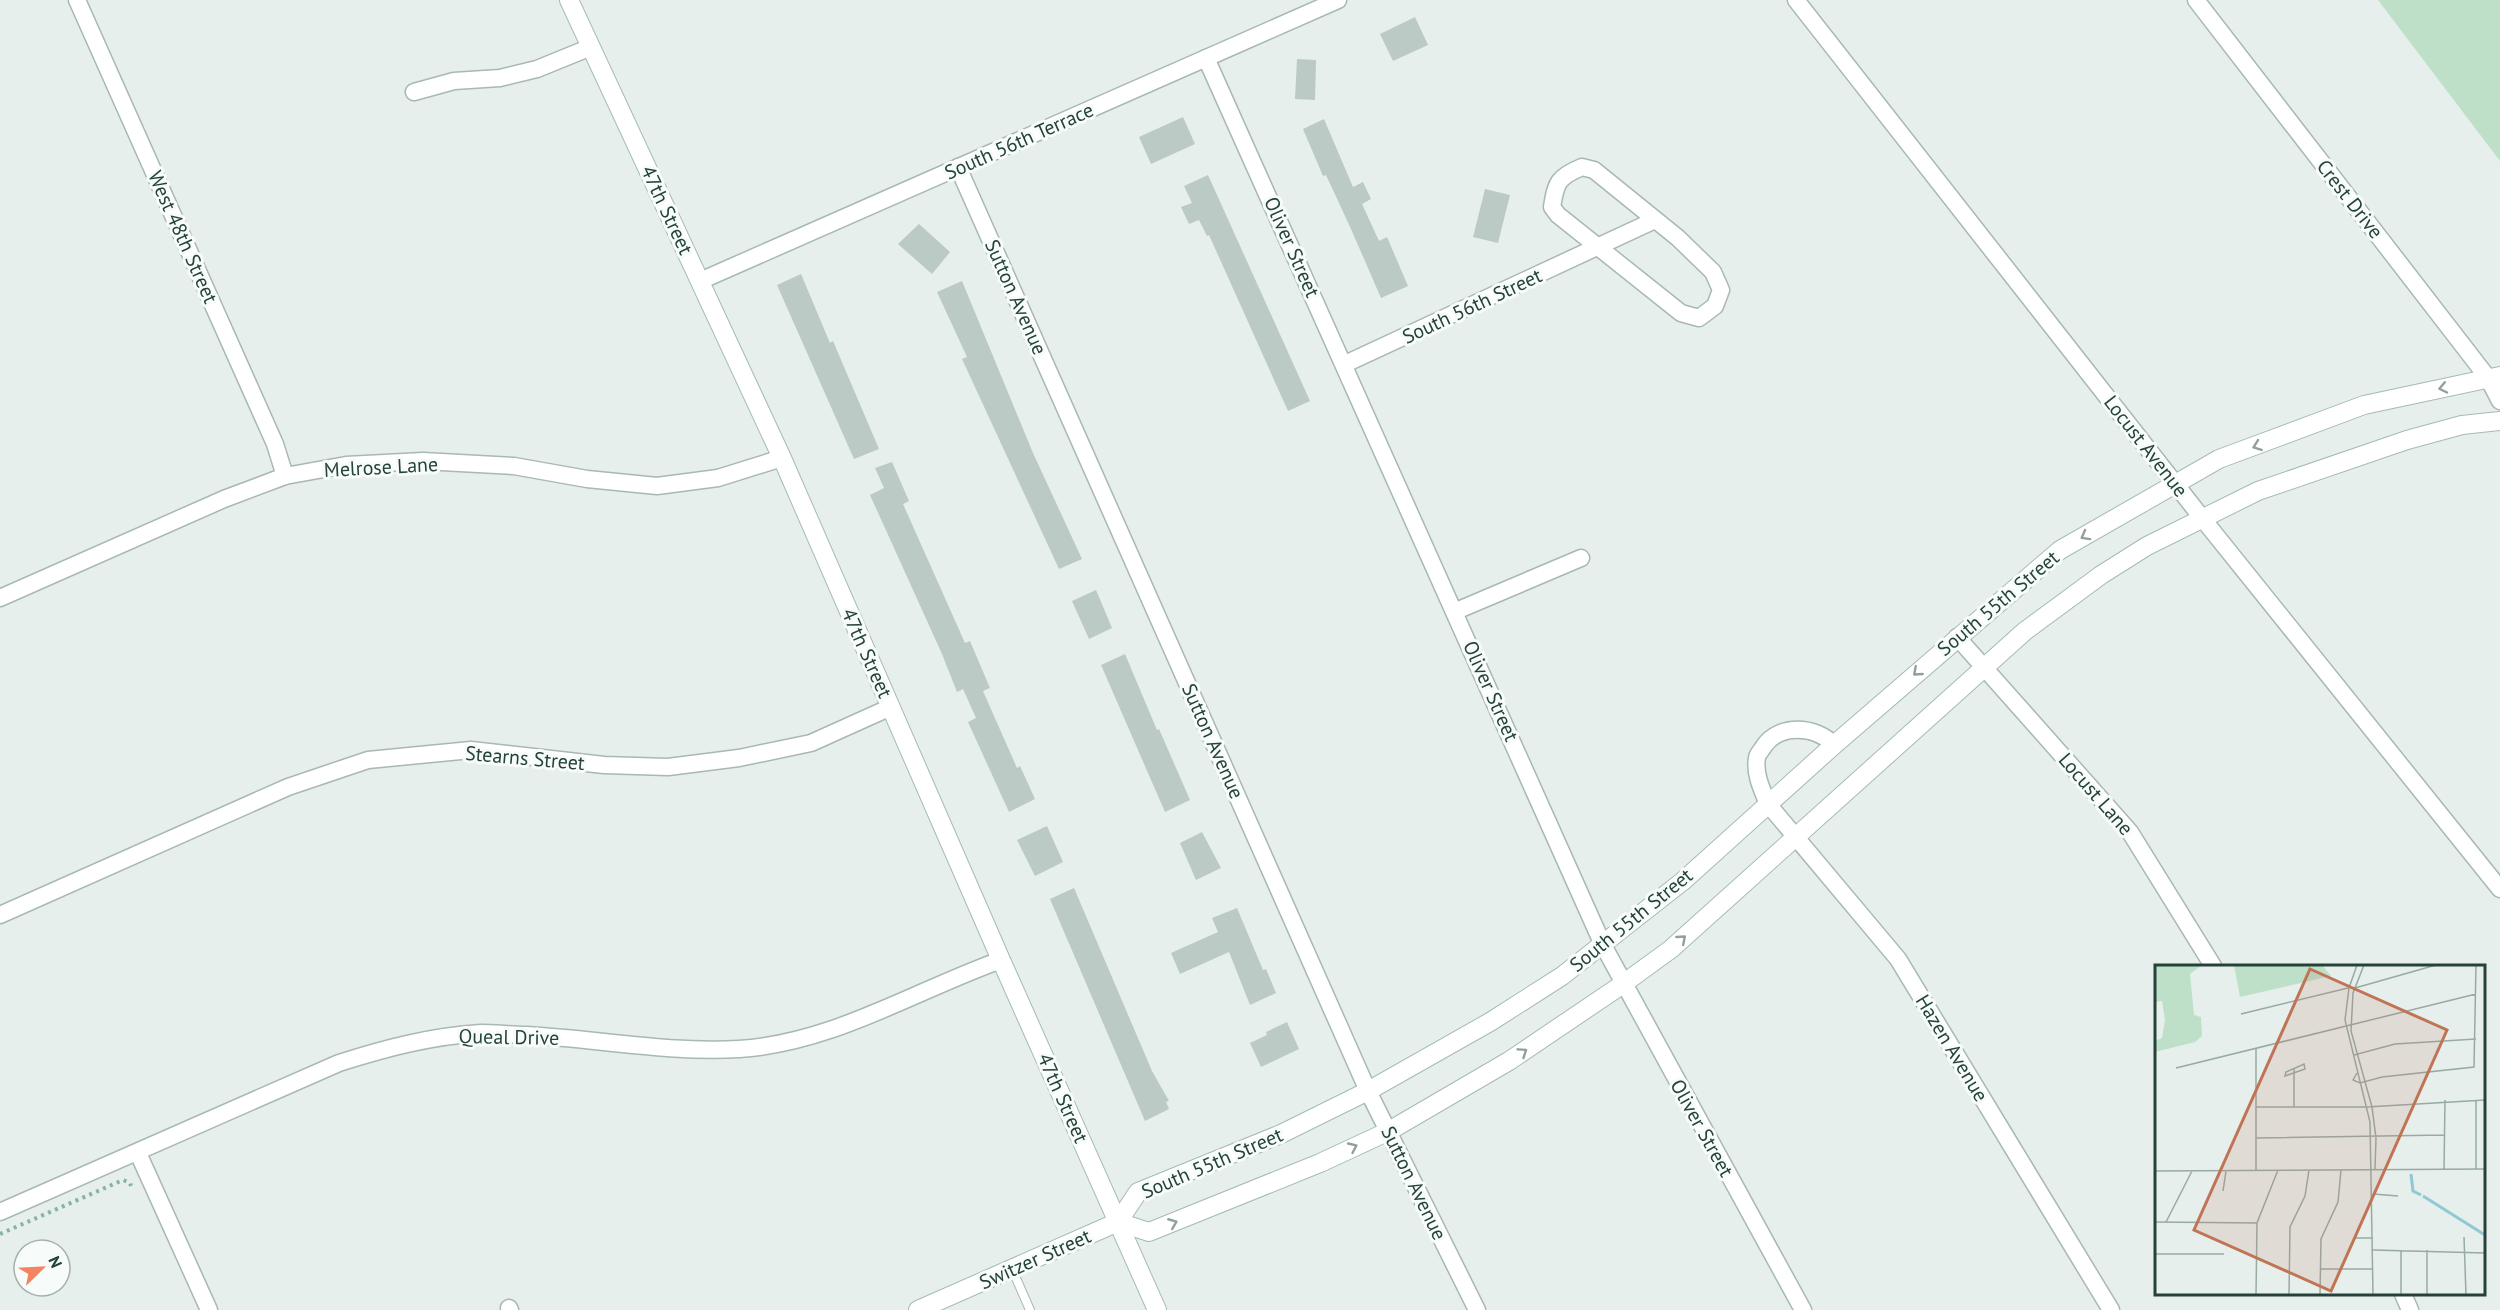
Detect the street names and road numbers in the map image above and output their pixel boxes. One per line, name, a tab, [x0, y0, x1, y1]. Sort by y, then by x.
street label: South 56th Terrace	[940, 97, 1098, 185]
street label: Crest Drive	[2311, 154, 2389, 244]
street label: 47th Street	[635, 161, 699, 259]
street label: West 48th Street	[142, 167, 224, 308]
street label: Oliver Street	[1258, 193, 1326, 302]
street label: Sutton Avenue	[979, 235, 1053, 359]
street label: South 56th Street	[1398, 262, 1546, 350]
street label: Locust Avenue	[2098, 390, 2194, 502]
street label: Melrose Lane	[323, 451, 439, 483]
street label: South 55th Street	[1932, 544, 2064, 662]
street label: 47th Street	[836, 604, 898, 702]
street label: Oliver Street	[1457, 637, 1525, 746]
street label: Sutton Avenue	[1176, 679, 1250, 803]
street label: Stearns Street	[464, 740, 586, 776]
street label: Locust Lane	[2053, 747, 2139, 841]
street label: South 55th Street	[1564, 862, 1698, 978]
street label: Hazen Avenue	[1910, 990, 1994, 1106]
street label: Queal Drive	[459, 1023, 559, 1051]
street label: 47th Street	[1032, 1049, 1094, 1147]
street label: Oliver Street	[1665, 1075, 1740, 1182]
street label: South 55th Street	[1137, 1121, 1287, 1204]
street label: Sutton Avenue	[1375, 1122, 1453, 1244]
street label: Switzer Street	[975, 1223, 1095, 1295]

